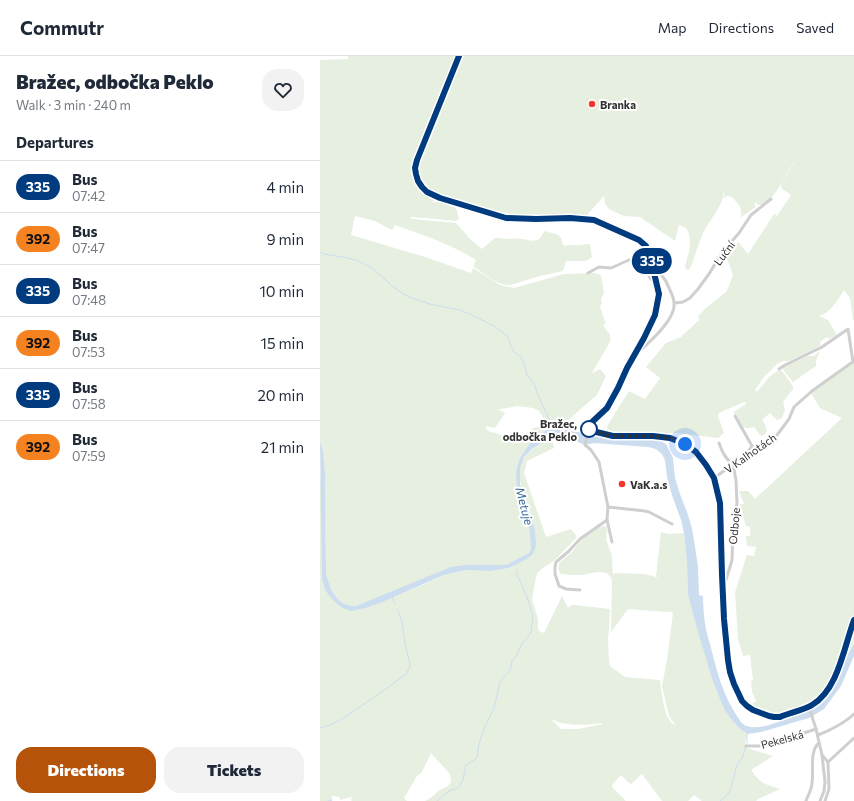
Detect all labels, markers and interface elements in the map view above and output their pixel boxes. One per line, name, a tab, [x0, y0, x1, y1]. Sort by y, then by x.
text: Commutr	[20, 16, 104, 39]
text: Map	[658, 19, 687, 36]
text: Directions	[709, 19, 774, 36]
text: Saved	[796, 19, 834, 36]
button: heart	[262, 69, 304, 111]
text: Bražec, odbočka Peklo	[16, 70, 214, 93]
text: Walk · 3 min · 240 m	[16, 97, 131, 113]
place label: Branka	[600, 98, 636, 111]
marker: Branka	[587, 99, 597, 109]
text: Departures	[16, 133, 94, 151]
text: Bus	[72, 170, 97, 188]
text: 335	[26, 178, 50, 195]
text: 4 min	[267, 178, 304, 196]
text: 07:42	[72, 188, 105, 204]
text: Bus	[72, 222, 97, 240]
text: 392	[26, 230, 50, 247]
text: 9 min	[266, 230, 304, 248]
street label: Luční	[711, 237, 738, 268]
text: 07:47	[72, 240, 105, 256]
line badge: 335	[629, 248, 675, 274]
text: 335	[640, 252, 664, 269]
text: Bus	[72, 274, 97, 292]
text: 335	[26, 282, 50, 299]
text: 10 min	[259, 282, 304, 300]
text: 07:48	[72, 292, 106, 308]
text: Bus	[72, 326, 97, 344]
text: 392	[26, 334, 50, 351]
text: 15 min	[261, 334, 304, 352]
text: 07:53	[72, 344, 105, 360]
text: Bus	[72, 378, 97, 396]
text: 335	[26, 386, 50, 403]
text: 20 min	[258, 386, 304, 404]
text: 07:58	[72, 396, 106, 412]
place label: Bražec, odbočka Peklo	[503, 417, 577, 443]
marker: Bražec, odbočka Peklo	[580, 420, 598, 438]
text: Bus	[72, 430, 97, 448]
street label: V Kalhotách	[722, 430, 778, 476]
your location	[675, 434, 695, 454]
text: 392	[26, 438, 50, 455]
text: 21 min	[261, 438, 304, 456]
text: 07:59	[72, 448, 106, 464]
place label: VaK.a.s	[630, 478, 667, 491]
marker: VaK.a.s	[617, 479, 627, 489]
water label: Metuje	[513, 485, 537, 527]
street label: Odboje	[726, 507, 742, 545]
street label: Pekelská	[759, 727, 805, 751]
button: Directions	[16, 747, 156, 793]
button: Tickets	[164, 747, 304, 793]

